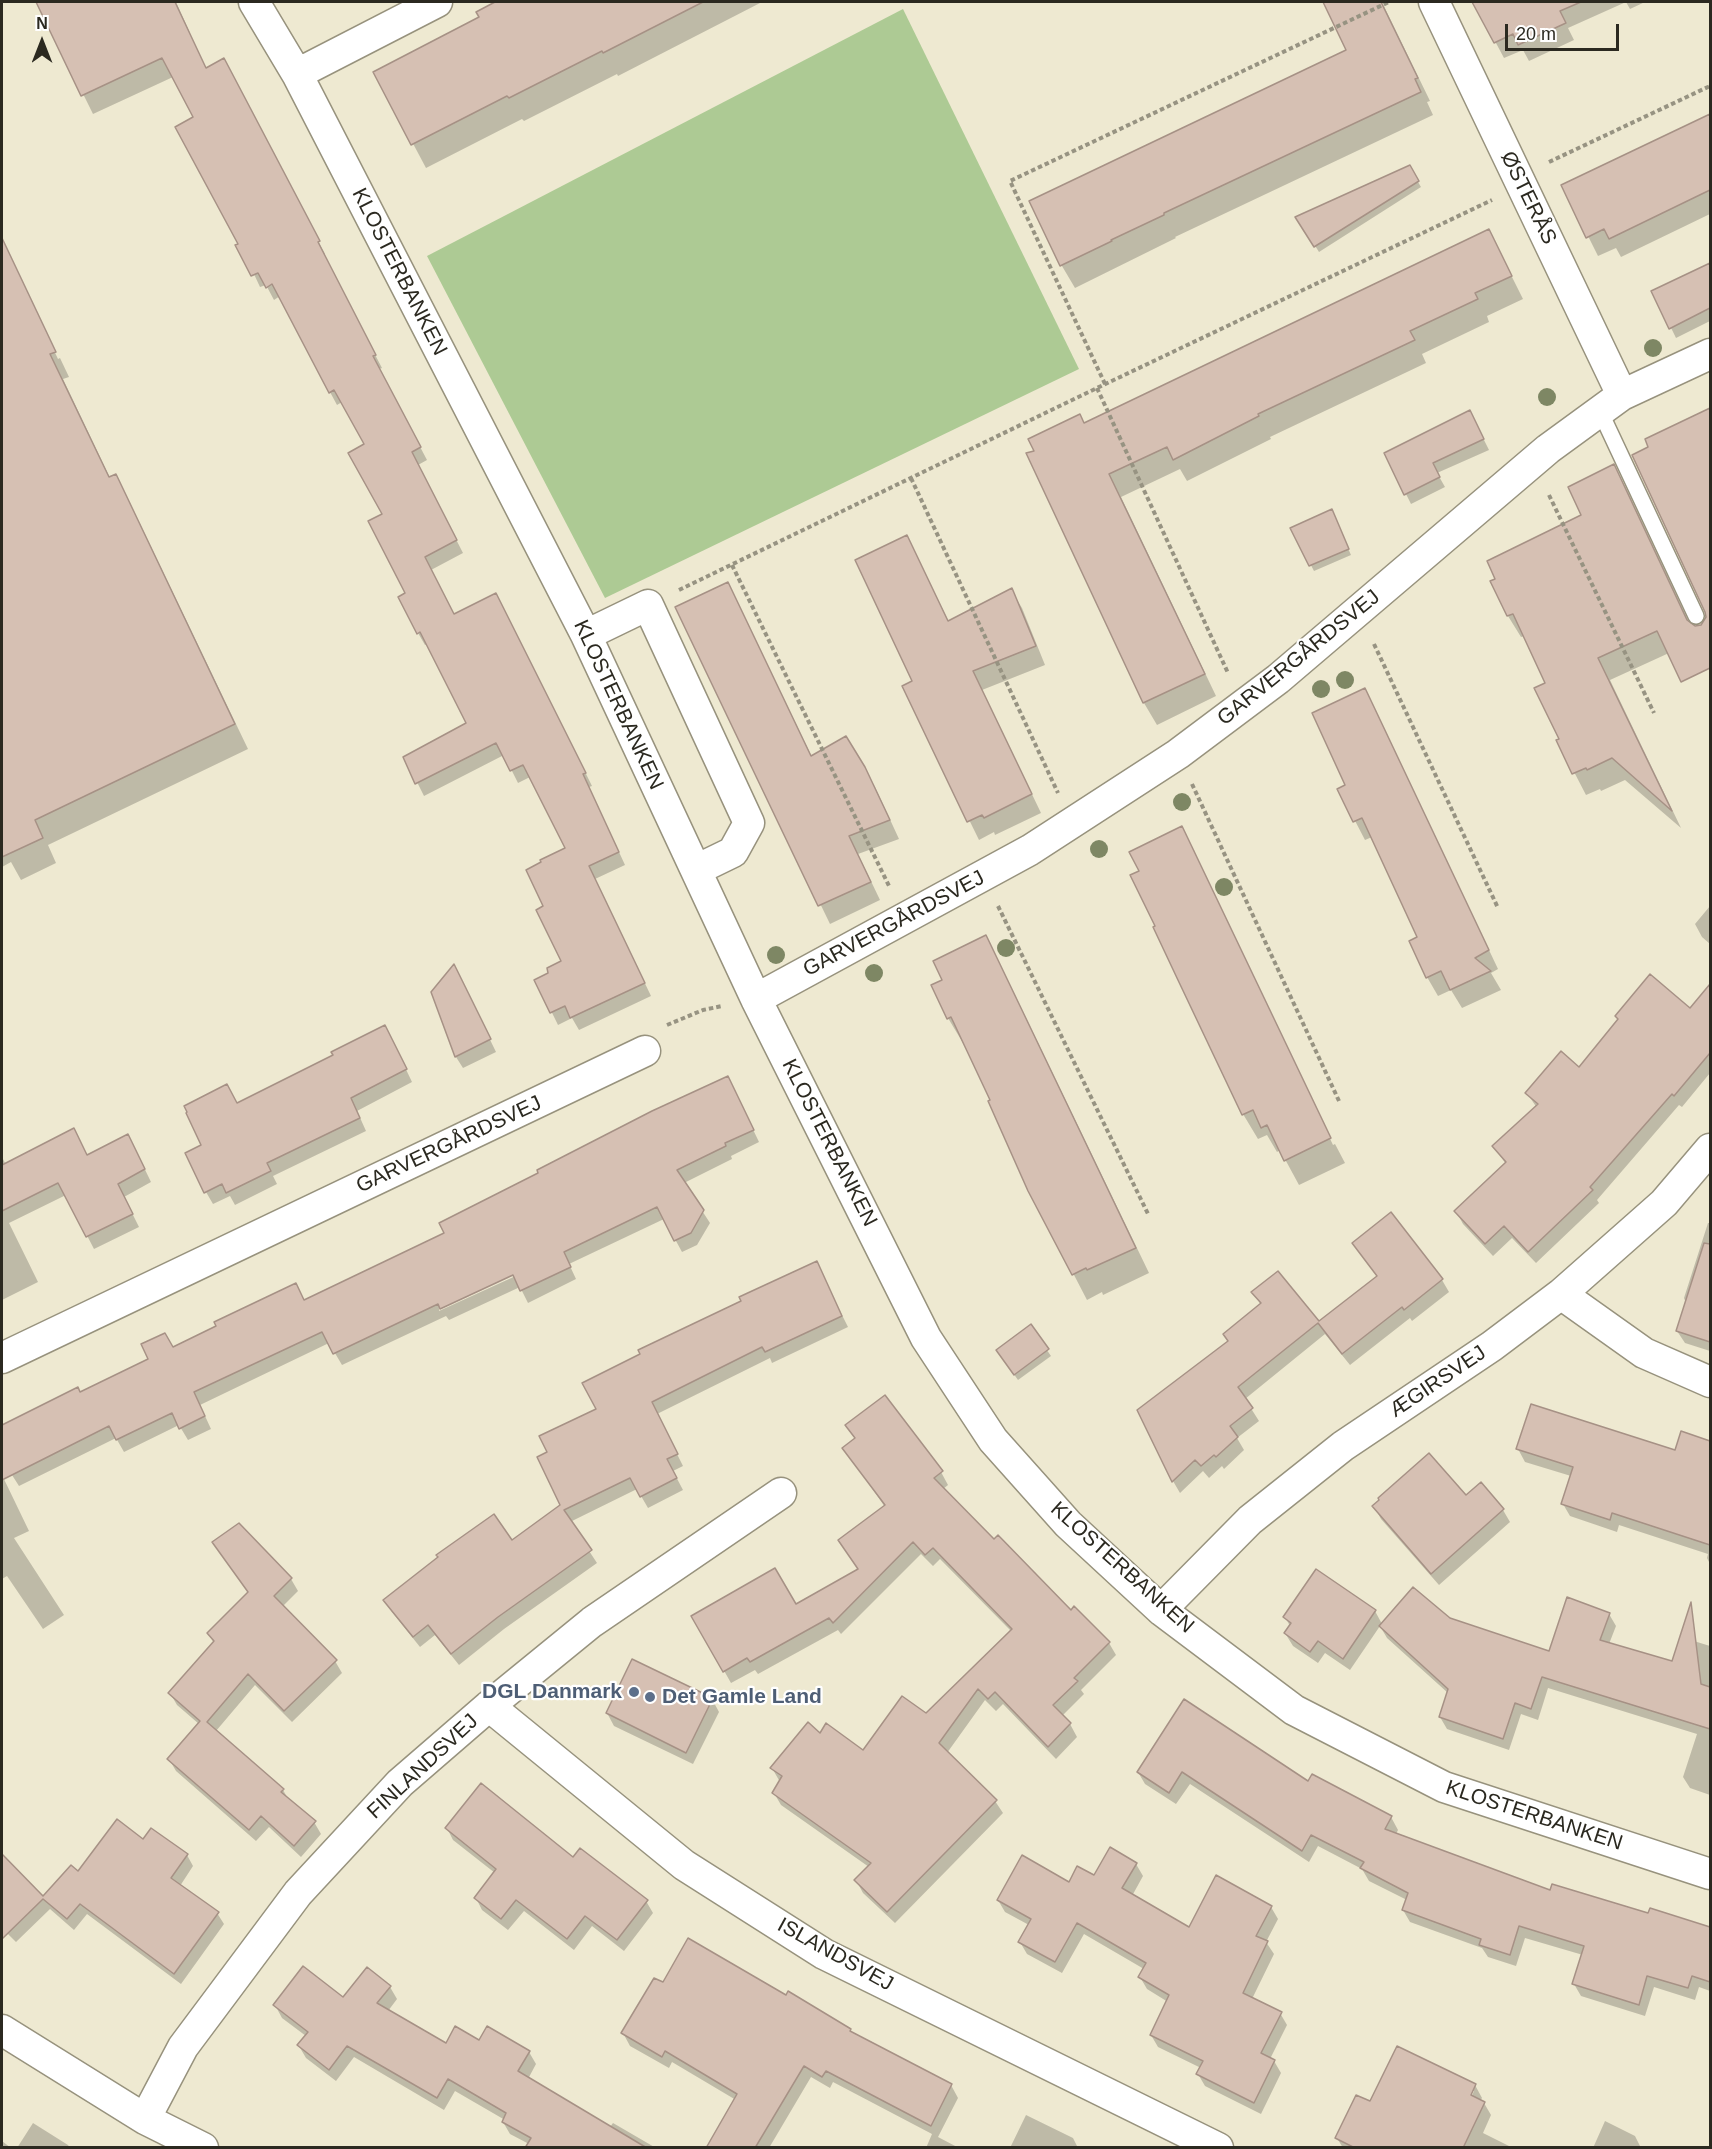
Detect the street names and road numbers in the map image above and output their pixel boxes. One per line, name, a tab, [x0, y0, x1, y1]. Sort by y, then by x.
street label: ØSTERÅS	[1495, 147, 1561, 249]
street label: KLOSTERBANKEN	[346, 184, 452, 360]
street label: GARVERGÅRDSVEJ	[1213, 585, 1385, 731]
street label: KLOSTERBANKEN	[568, 616, 668, 794]
street label: GARVERGÅRDSVEJ	[799, 866, 989, 982]
street label: KLOSTERBANKEN	[776, 1055, 882, 1231]
street label: GARVERGÅRDSVEJ	[352, 1091, 546, 1199]
street label: ÆGIRSVEJ	[1385, 1341, 1491, 1423]
street label: KLOSTERBANKEN	[1045, 1497, 1199, 1639]
street label: FINLANDSVEJ	[362, 1709, 484, 1825]
street label: KLOSTERBANKEN	[1442, 1776, 1626, 1856]
street label: ISLANDSVEJ	[773, 1913, 897, 1997]

